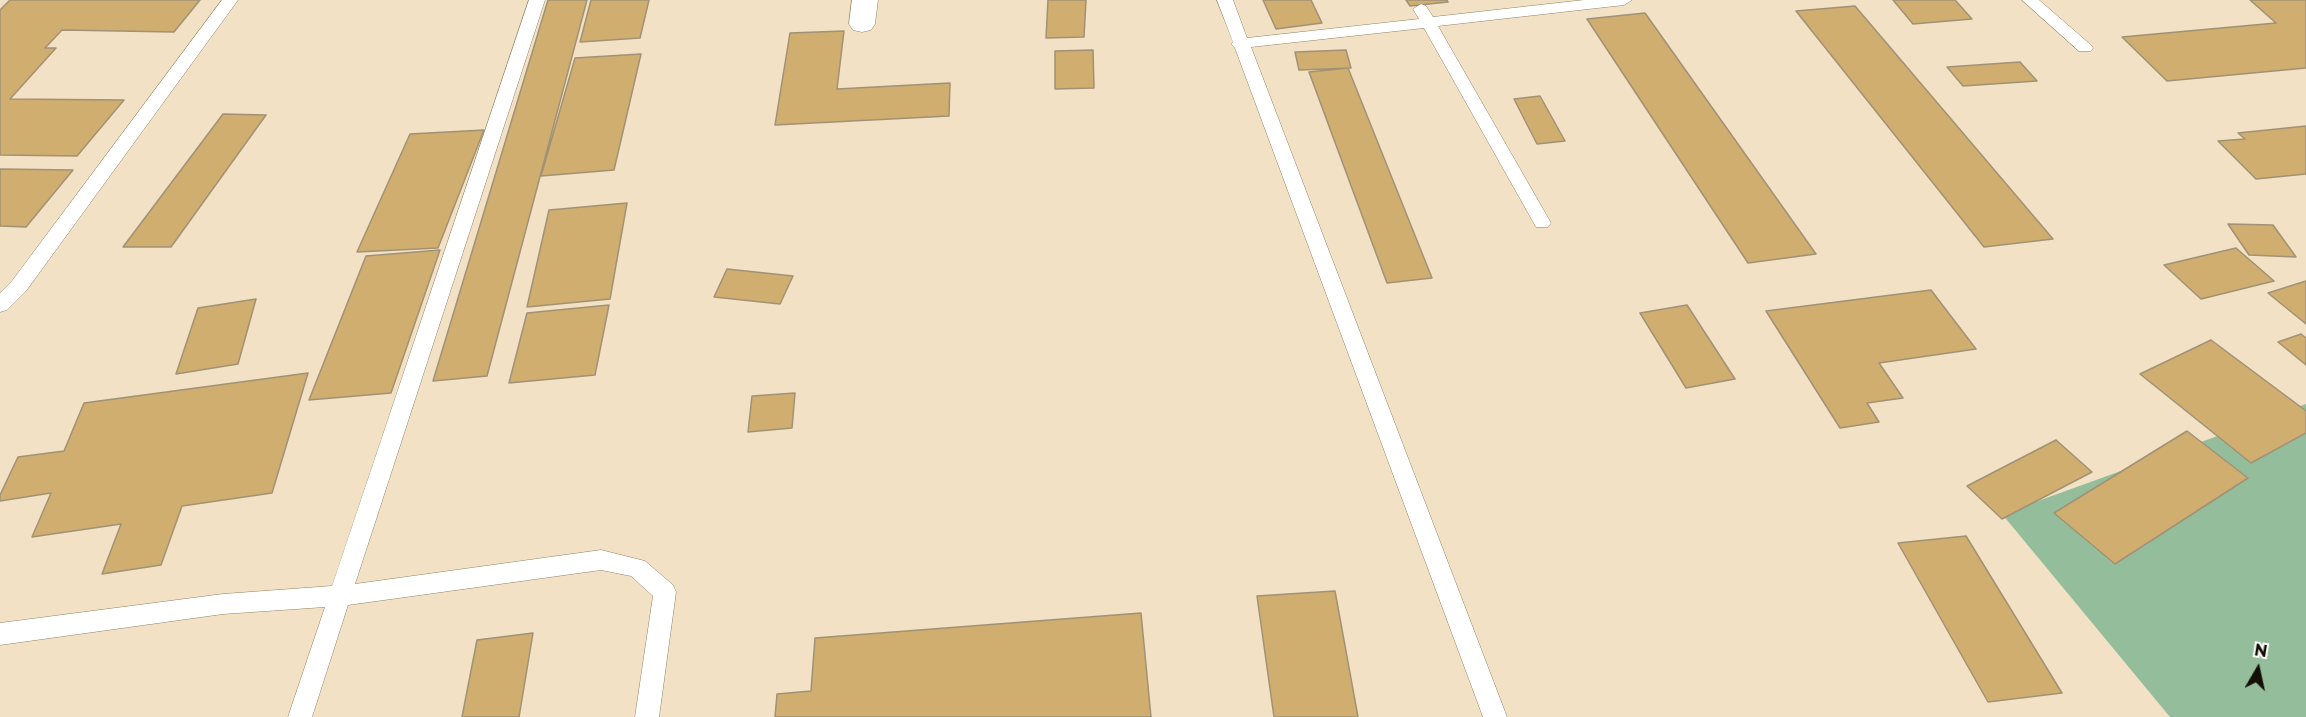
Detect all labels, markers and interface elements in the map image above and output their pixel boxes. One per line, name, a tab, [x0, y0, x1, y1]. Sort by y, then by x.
north arrow	[2228, 639, 2288, 699]
text: N	[2253, 640, 2269, 661]

